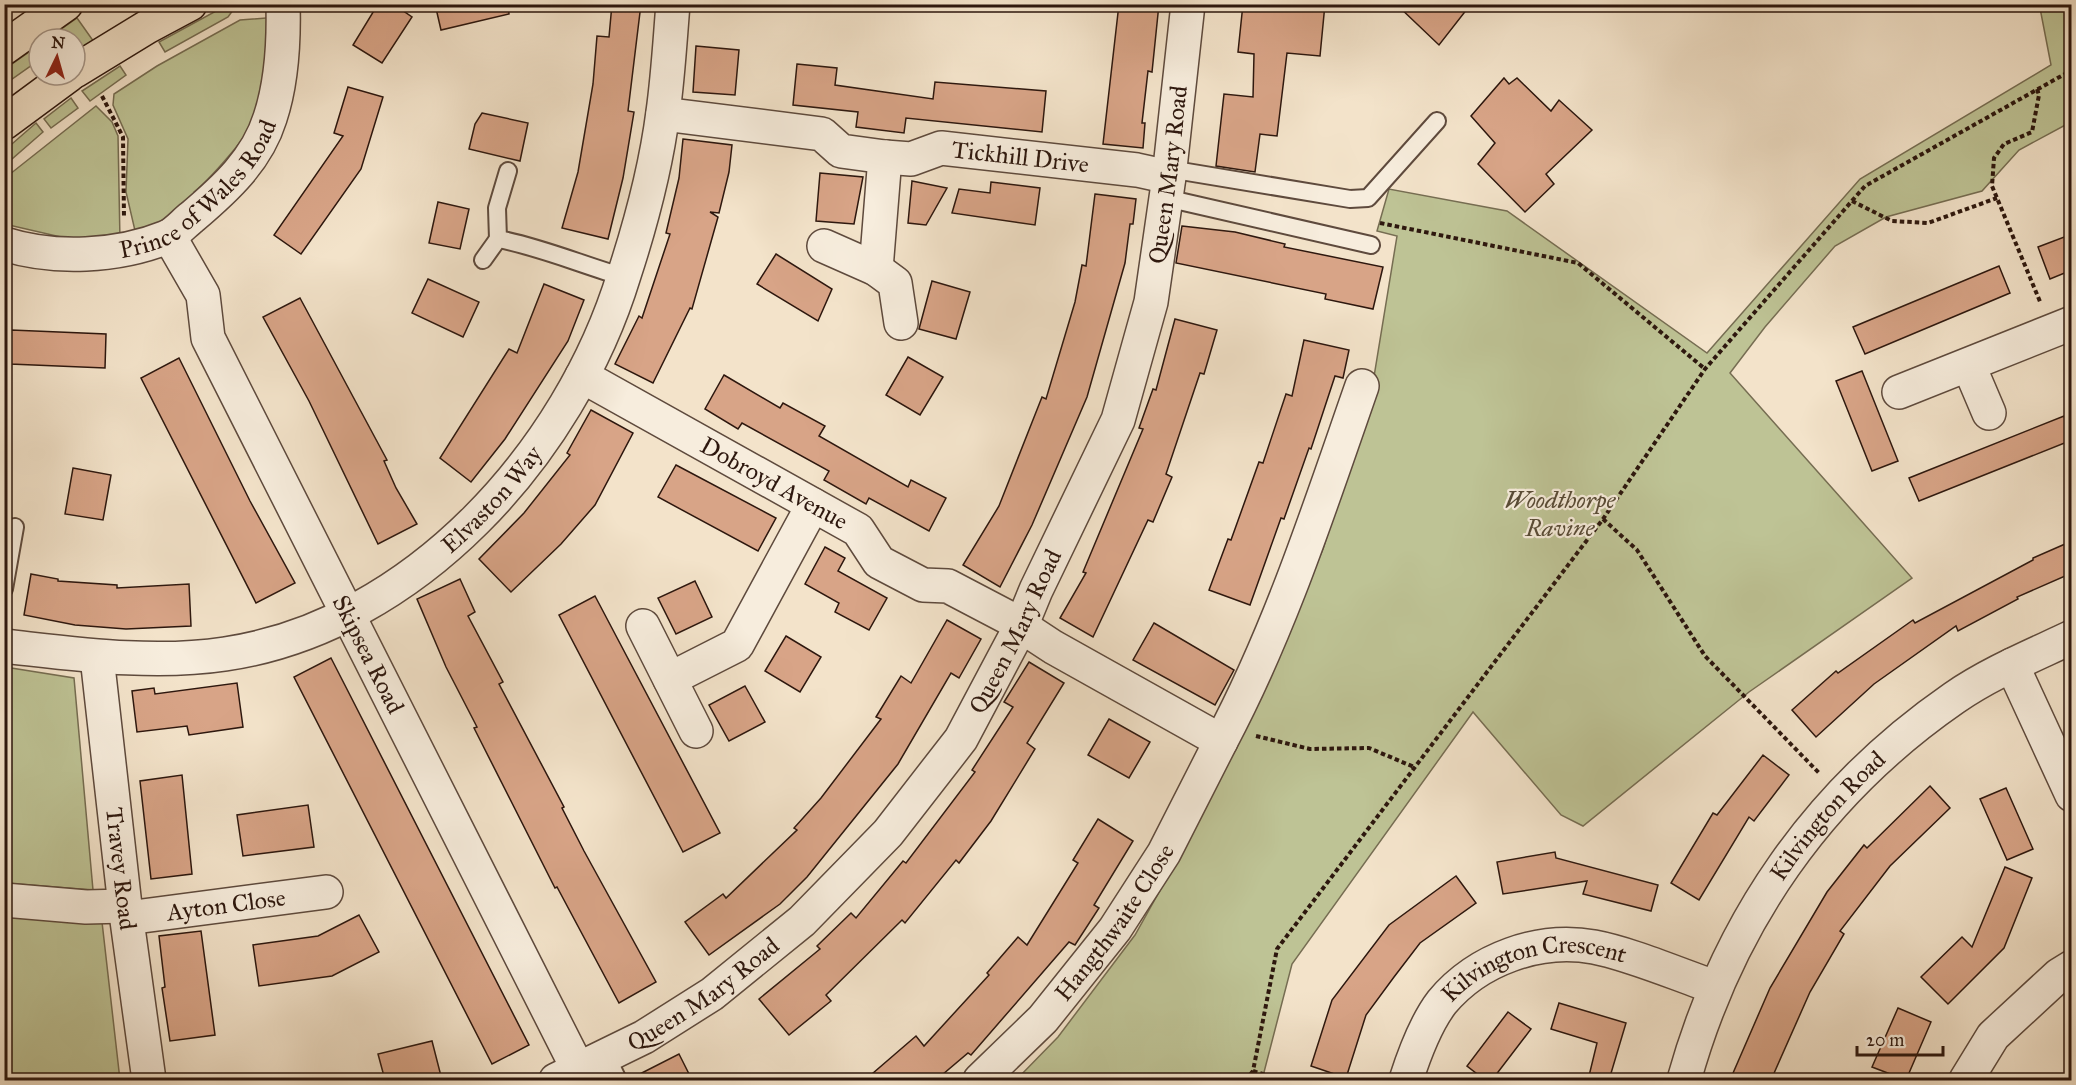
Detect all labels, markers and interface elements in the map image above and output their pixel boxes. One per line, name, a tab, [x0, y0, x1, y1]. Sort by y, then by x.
north arrow	[27, 27, 87, 87]
text: N	[51, 32, 66, 53]
street label: Queen Mary Road	[1142, 84, 1194, 266]
street label: Prince of Wales Road	[117, 116, 283, 265]
street label: Tickhill Drive	[950, 134, 1091, 179]
street label: Dobroyd Avenue	[695, 430, 853, 536]
street label: Elvaston Way	[435, 439, 549, 560]
park label: Woodthorpe Ravine	[1505, 485, 1617, 543]
street label: Queen Mary Road	[962, 544, 1068, 719]
street label: Skipsea Road	[326, 590, 411, 719]
street label: Kilvington Road	[1763, 744, 1892, 886]
street label: Travey Road	[99, 806, 143, 932]
street label: Hangthwaite Close	[1048, 839, 1181, 1007]
street label: Ayton Close	[164, 882, 287, 928]
street label: Kilvington Crescent	[1435, 930, 1631, 1008]
street label: Queen Mary Road	[622, 931, 785, 1058]
scale bar	[1857, 1019, 1942, 1057]
text: 20 m	[1866, 1029, 1904, 1051]

